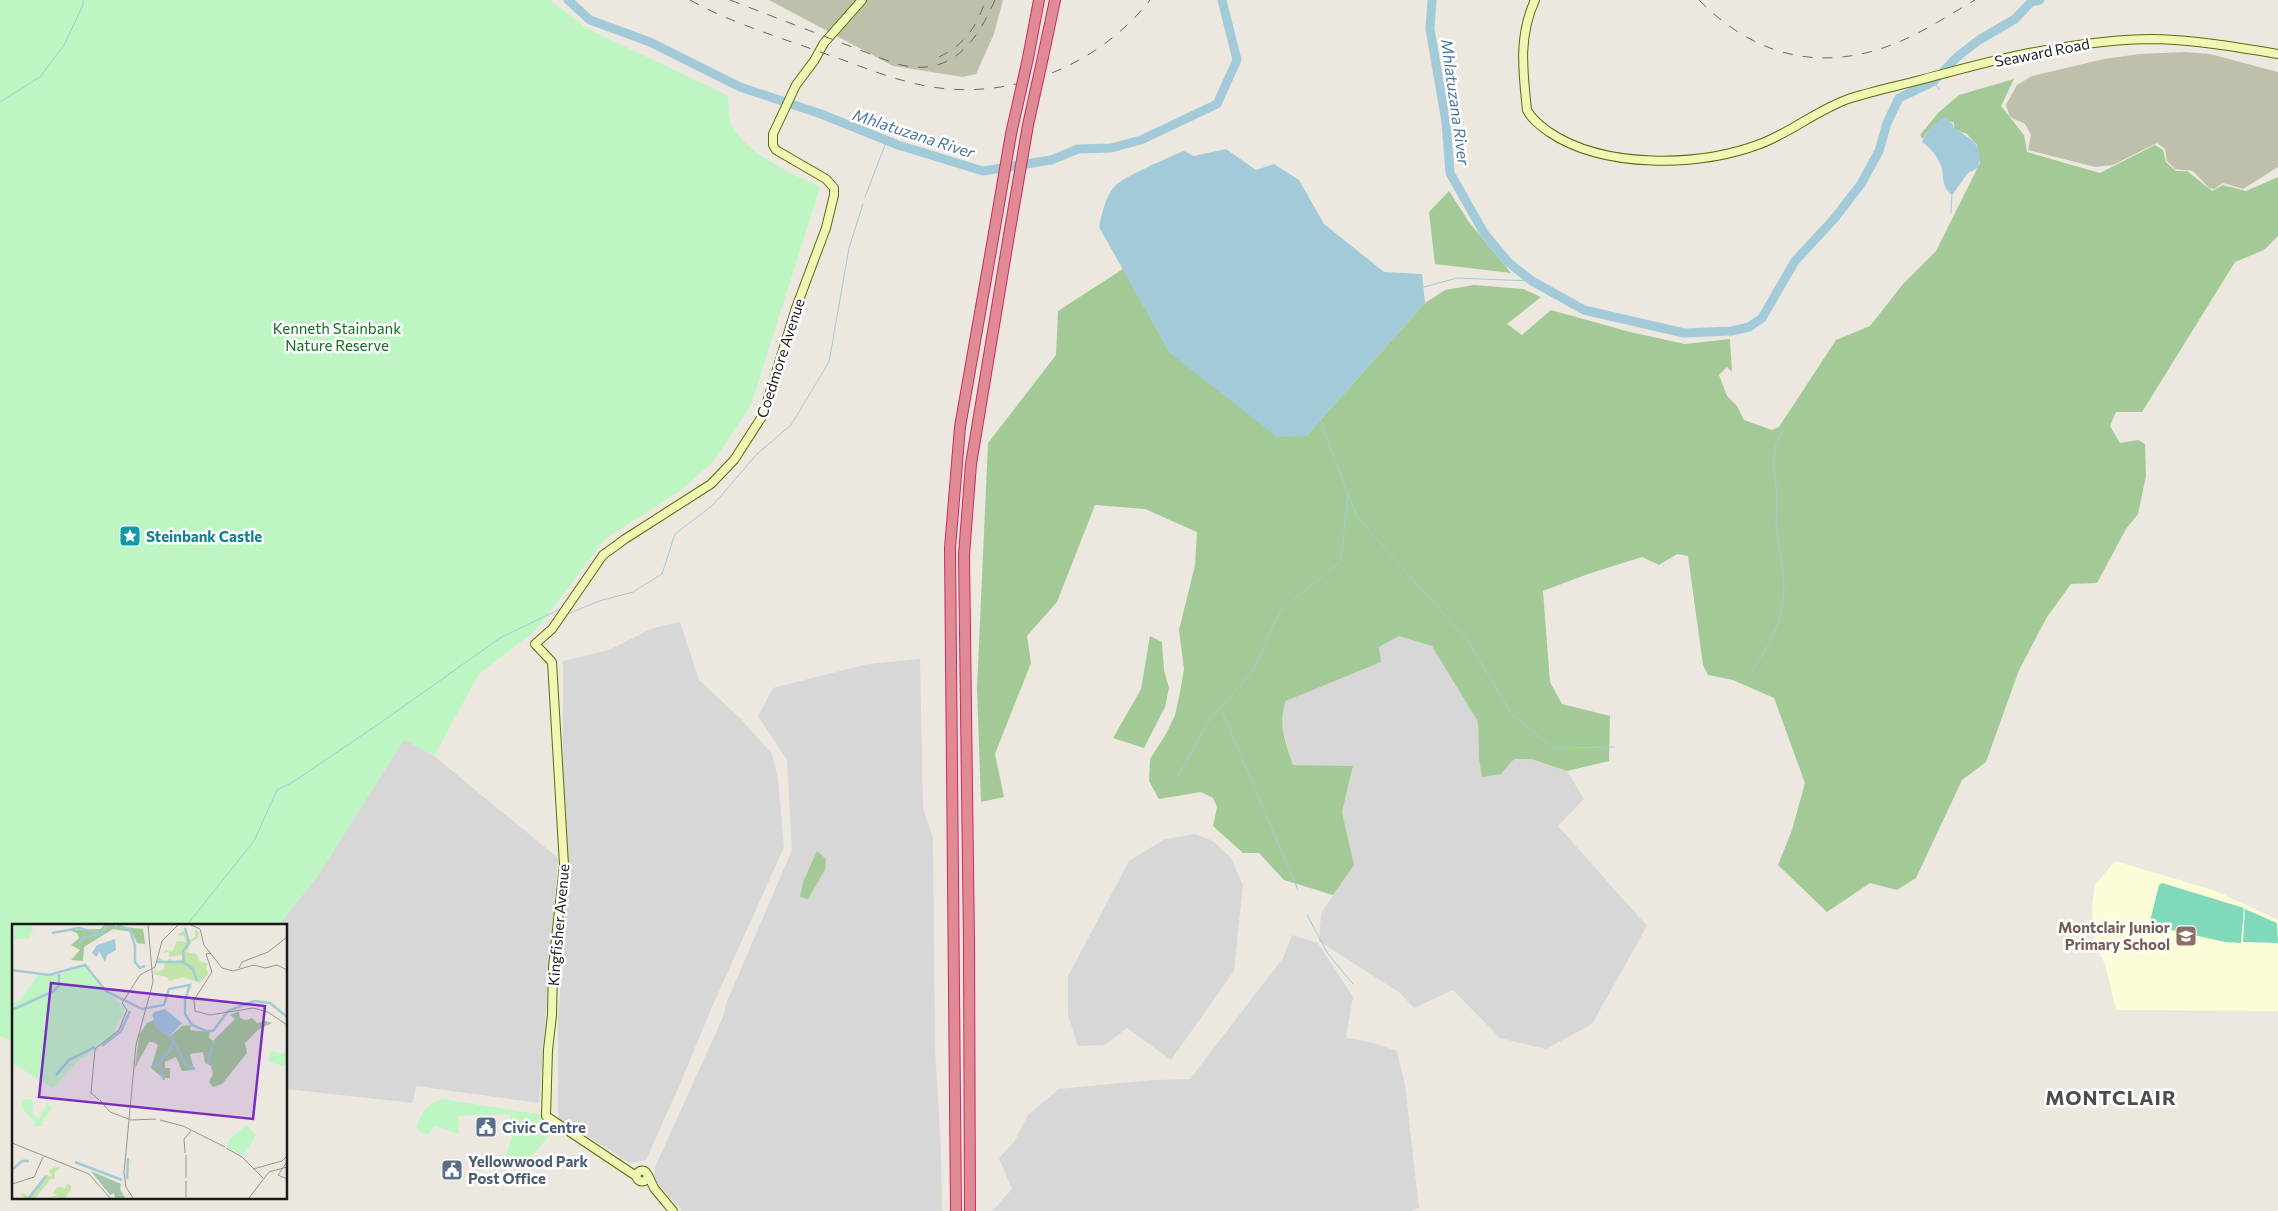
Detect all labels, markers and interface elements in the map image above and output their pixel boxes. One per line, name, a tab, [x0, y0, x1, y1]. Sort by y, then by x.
street label: Seaward Road	[1993, 34, 2091, 70]
water label: Mhlatuzana River	[1438, 38, 1474, 167]
water label: Mhlatuzana River	[851, 104, 978, 162]
street label: Coedmore Avenue	[752, 296, 808, 420]
park label: Kenneth Stainbank Nature Reserve	[273, 319, 401, 354]
place icon: Steinbank Castle	[118, 524, 142, 548]
place label: Steinbank Castle	[146, 527, 262, 545]
street label: Kingfisher Avenue	[544, 863, 572, 987]
place label: Montclair Junior Primary School	[2058, 918, 2170, 953]
inset map	[12, 924, 288, 1198]
school or university icon: Montclair Junior Primary School	[2174, 924, 2198, 948]
district label: MONTCLAIR	[2045, 1085, 2177, 1109]
public building icon: Civic Centre	[474, 1115, 498, 1139]
place label: Civic Centre	[502, 1118, 586, 1136]
place label: Yellowwood Park Post Office	[468, 1152, 588, 1187]
public building icon: Yellowwood Park Post Office	[440, 1158, 464, 1182]

